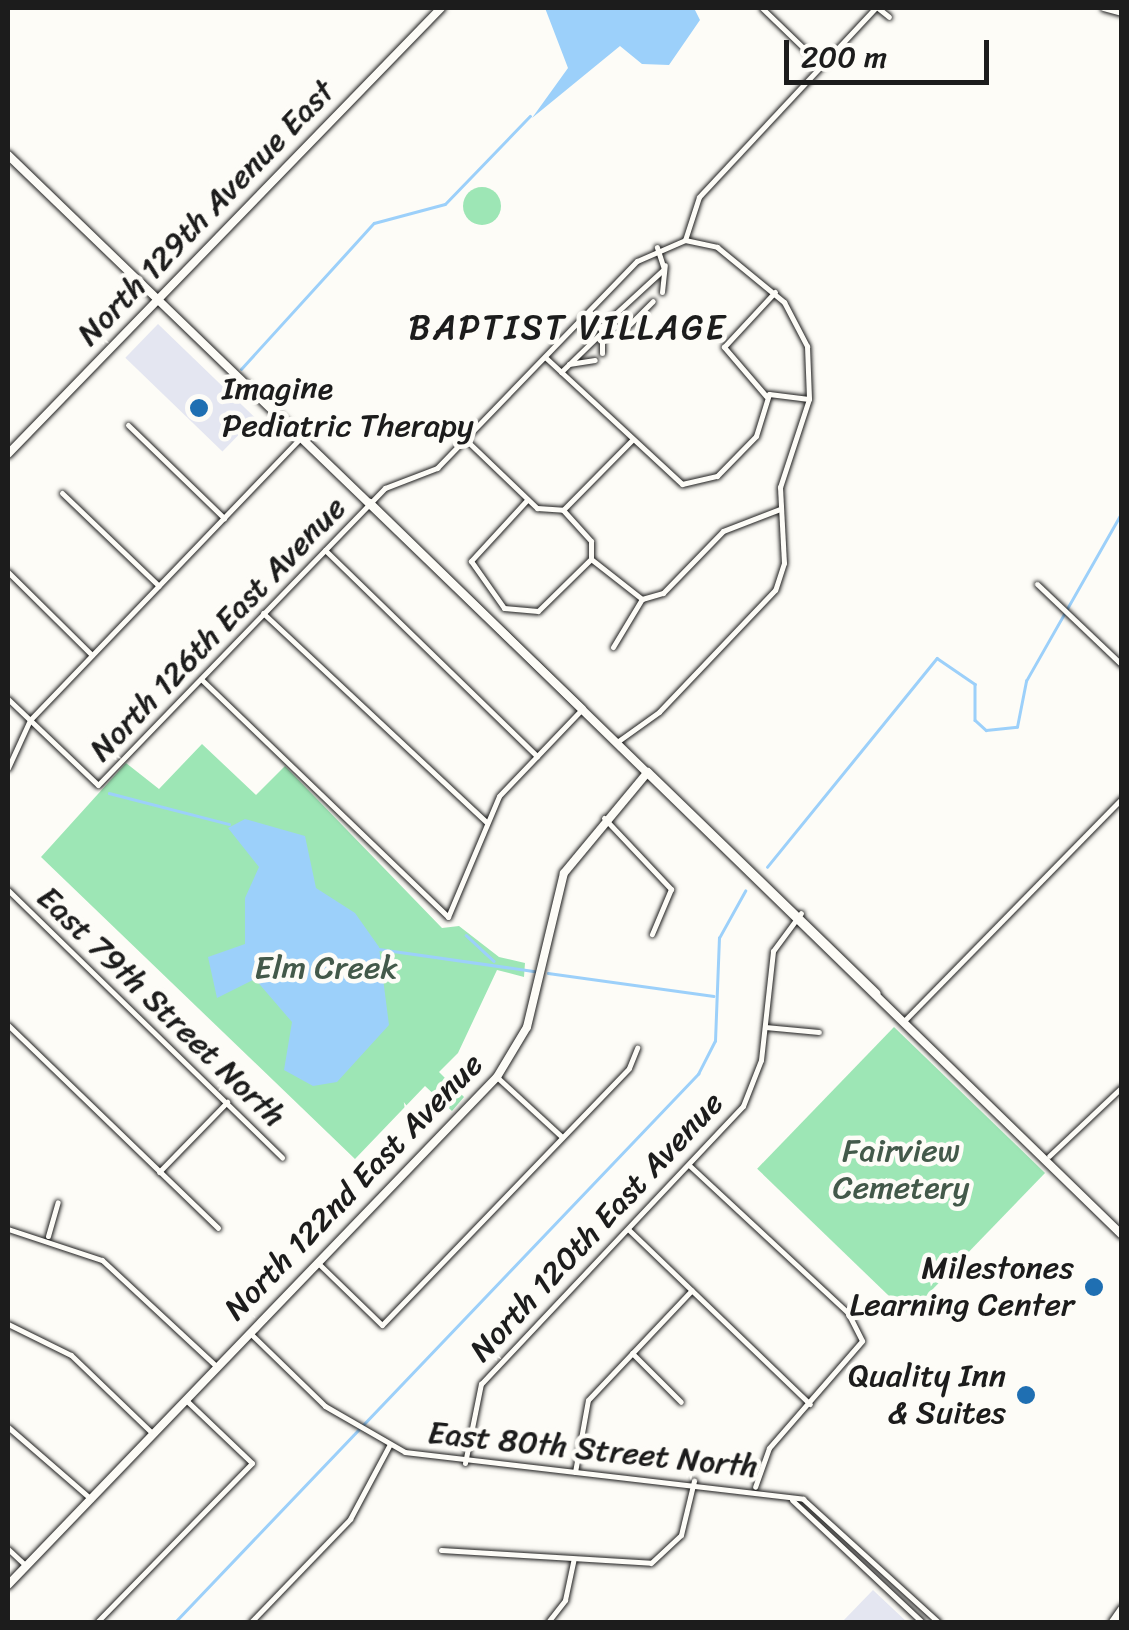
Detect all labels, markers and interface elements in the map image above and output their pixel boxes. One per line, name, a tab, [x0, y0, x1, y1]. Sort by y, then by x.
scale bar	[789, 20, 994, 82]
text: 200 m	[801, 30, 887, 84]
street label: North 129th Avenue East	[69, 72, 343, 354]
district label: BAPTIST VILLAGE	[412, 306, 724, 348]
place label: Imagine Pediatric Therapy	[222, 371, 474, 446]
marker: Imagine Pediatric Therapy	[186, 395, 212, 421]
street label: North 126th East Avenue	[82, 489, 354, 769]
street label: East 79th Street North	[28, 878, 294, 1136]
park label: Elm Creek	[255, 949, 397, 987]
street label: North 122nd East Avenue	[216, 1045, 492, 1329]
street label: North 120th East Avenue	[462, 1084, 732, 1370]
park label: Fairview Cemetery	[833, 1133, 969, 1208]
place label: Milestones Learning Center	[848, 1250, 1074, 1325]
marker: Milestones Learning Center	[1083, 1276, 1105, 1298]
place label: Quality Inn & Suites	[848, 1358, 1006, 1433]
marker: Quality Inn & Suites	[1015, 1384, 1037, 1406]
street label: East 80th Street North	[425, 1413, 761, 1487]

